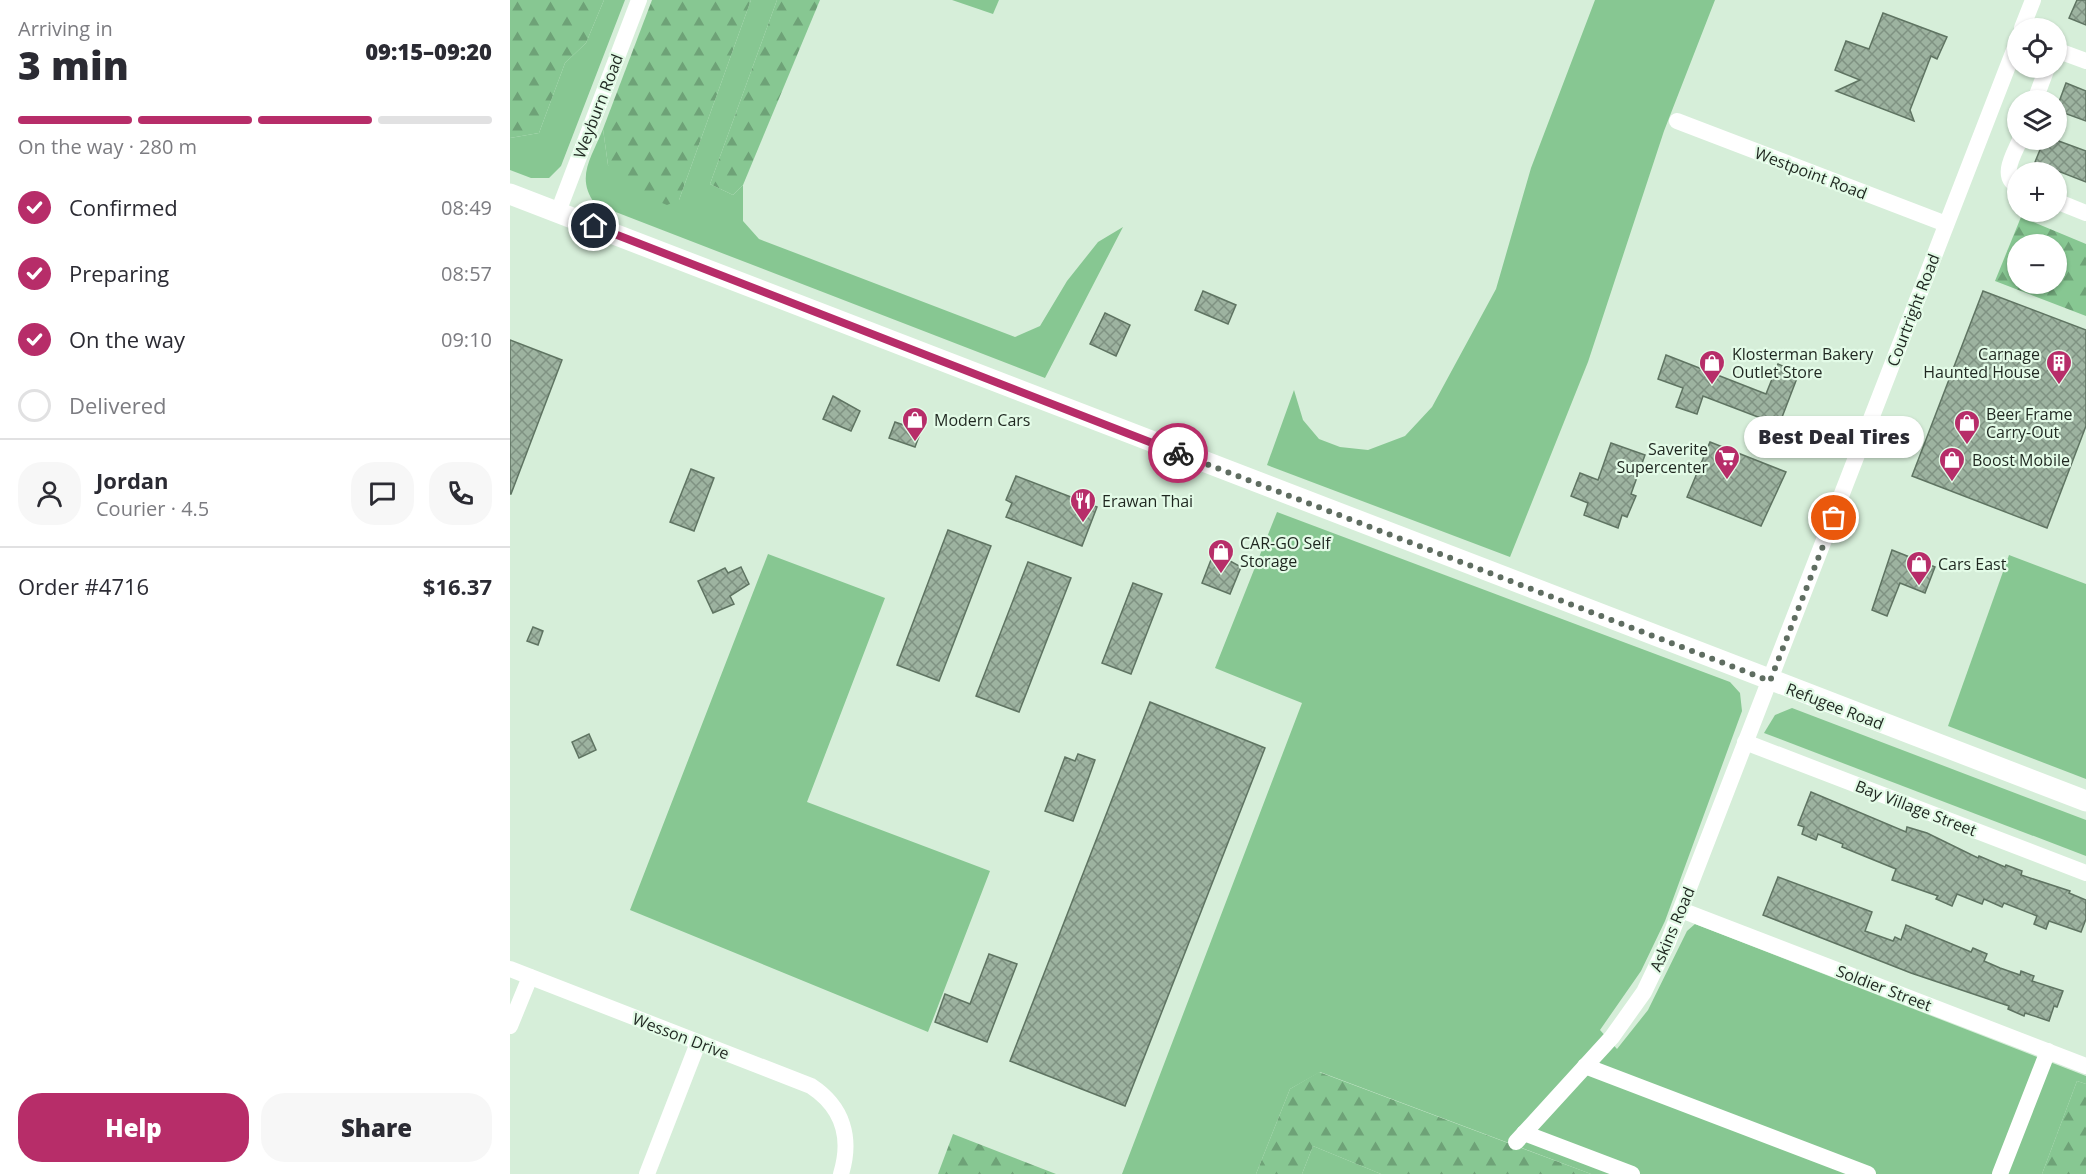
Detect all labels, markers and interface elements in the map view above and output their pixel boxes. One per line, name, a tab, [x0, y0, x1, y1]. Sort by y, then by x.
text: Arriving in	[18, 15, 113, 42]
map controls	[2007, 18, 2067, 294]
button: locate	[2007, 18, 2067, 78]
text: 09:15–09:20	[365, 36, 492, 66]
text: 3 min	[18, 38, 129, 91]
street label: Weyburn Road	[568, 51, 628, 161]
button: layers	[2007, 90, 2067, 150]
text: On the way · 280 m	[18, 133, 197, 160]
street label: Westpoint Road	[1752, 142, 1870, 204]
button: +	[2007, 162, 2067, 222]
icon: check	[18, 191, 51, 224]
text: Confirmed	[69, 192, 178, 222]
text: 08:49	[441, 194, 492, 221]
pin	[568, 200, 619, 251]
icon: home	[577, 209, 610, 242]
button: −	[2007, 234, 2067, 294]
street label: Courtright Road	[1881, 251, 1945, 369]
icon: check	[18, 257, 51, 290]
text: Preparing	[69, 258, 169, 288]
text: 08:57	[441, 260, 492, 287]
icon: check	[18, 323, 51, 356]
text: On the way	[69, 324, 185, 354]
text: 09:10	[441, 326, 492, 353]
place label: Klosterman Bakery Outlet Store	[1732, 343, 1874, 383]
place label: Carnage Haunted House	[1923, 343, 2040, 383]
shop icon: Klosterman Bakery Outlet Store	[1697, 348, 1727, 386]
building icon: Carnage Haunted House	[2044, 348, 2074, 386]
text: Delivered	[69, 390, 167, 420]
place label: Beer Frame Carry-Out	[1986, 403, 2073, 443]
shop icon: Modern Cars	[900, 405, 930, 443]
shop icon: Beer Frame Carry-Out	[1952, 408, 1982, 446]
place label: Modern Cars	[934, 409, 1030, 431]
callout: Best Deal Tires	[1744, 416, 1924, 458]
courier	[1148, 423, 1208, 483]
text: Best Deal Tires	[1758, 423, 1910, 450]
icon: bike	[1162, 437, 1195, 470]
place label: Saverite Supercenter	[1616, 438, 1708, 478]
supermarket icon: Saverite Supercenter	[1712, 443, 1742, 481]
shop icon: Boost Mobile	[1937, 445, 1967, 483]
place label: Boost Mobile	[1972, 449, 2070, 471]
button: person	[18, 462, 81, 525]
button: chat	[351, 462, 414, 525]
button: phone	[429, 462, 492, 525]
text: Jordan	[96, 465, 169, 495]
restaurant icon: Erawan Thai	[1068, 486, 1098, 524]
place label: Erawan Thai	[1102, 490, 1193, 512]
pin	[1808, 492, 1859, 543]
text: Courier · 4.5	[96, 495, 209, 522]
icon: bag	[1817, 501, 1850, 534]
place label: CAR-GO Self Storage	[1240, 532, 1332, 572]
shop icon: CAR-GO Self Storage	[1206, 537, 1236, 575]
shop icon: Cars East	[1904, 549, 1934, 587]
place label: Cars East	[1938, 553, 2007, 575]
text: Order #4716	[18, 571, 149, 601]
text: $16.37	[423, 571, 492, 601]
street label: Refugee Road	[1783, 677, 1887, 735]
street label: Bay Village Street	[1852, 775, 1980, 841]
street label: Askins Road	[1644, 883, 1700, 975]
street label: Soldier Street	[1833, 960, 1935, 1016]
street label: Wesson Drive	[630, 1007, 732, 1065]
button: Help	[18, 1093, 249, 1162]
button: Share	[261, 1093, 492, 1162]

